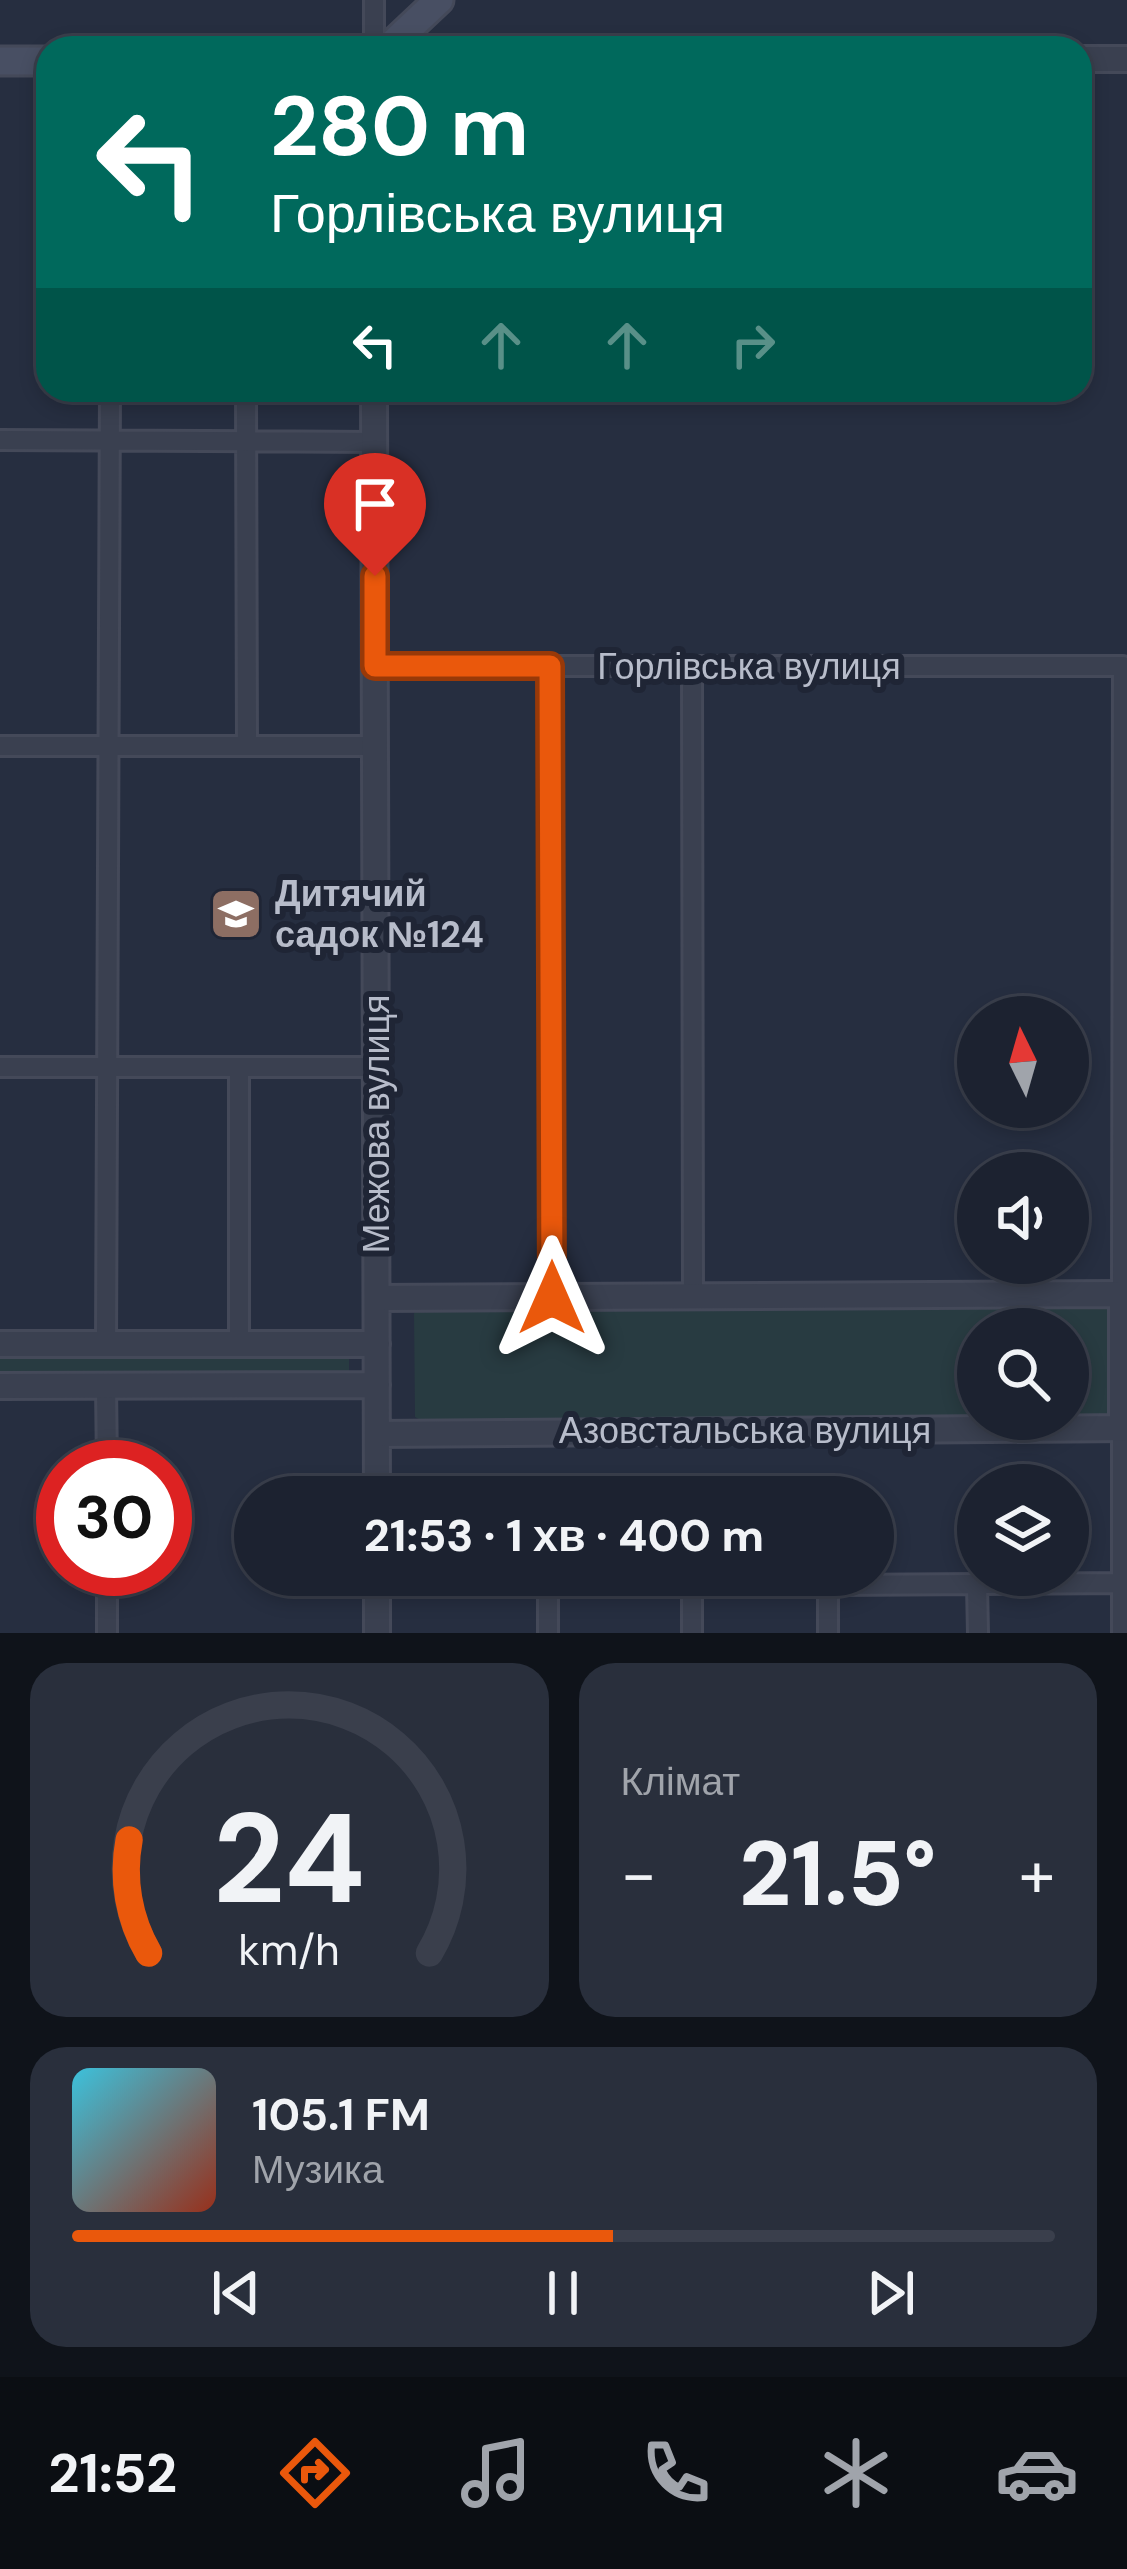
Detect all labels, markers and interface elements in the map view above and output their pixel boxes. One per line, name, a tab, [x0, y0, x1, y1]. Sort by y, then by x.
text: 280 m	[270, 72, 529, 181]
icon: left	[72, 84, 228, 240]
text: Горлівська вулиця	[270, 178, 725, 249]
icon: left	[342, 312, 408, 378]
icon: ahead	[468, 312, 534, 378]
icon: ahead	[594, 312, 660, 378]
icon: right	[720, 312, 786, 378]
pin	[324, 453, 426, 576]
icon: arrive	[342, 471, 408, 537]
street label: Горлівська вулиця	[597, 643, 901, 690]
place label: Дитячий садок №124	[275, 870, 484, 958]
school or university icon: Дитячий садок №124	[208, 886, 264, 942]
street label: Межова вулиця	[353, 994, 400, 1254]
north arrow	[957, 996, 1089, 1128]
map controls	[957, 996, 1089, 1596]
button: sound	[957, 1152, 1089, 1284]
position arrow	[489, 1235, 615, 1361]
button: search	[957, 1308, 1089, 1440]
street label: Азовстальська вулиця	[559, 1407, 931, 1454]
speed limit sign: 30	[36, 1440, 192, 1596]
button: layers	[957, 1464, 1089, 1596]
text: 21:53 · 1 хв · 400 m	[364, 1506, 764, 1565]
text: Клімат	[621, 1756, 740, 1807]
text: 24	[213, 1778, 365, 1941]
text: 21.5°	[739, 1816, 936, 1933]
text: −	[621, 1832, 657, 1917]
text: +	[1019, 1832, 1055, 1917]
text: km/h	[239, 1922, 340, 1978]
text: 105.1 FM	[252, 2085, 430, 2144]
text: Музика	[252, 2144, 384, 2195]
icon: previous	[203, 2260, 269, 2326]
icon: pause	[530, 2260, 596, 2326]
icon: next	[858, 2260, 924, 2326]
icon: directions	[273, 2431, 357, 2515]
icon: music	[454, 2431, 538, 2515]
icon: phone	[634, 2431, 718, 2515]
icon: climate	[814, 2431, 898, 2515]
icon: car	[995, 2431, 1079, 2515]
text: 21:52	[48, 2438, 177, 2509]

